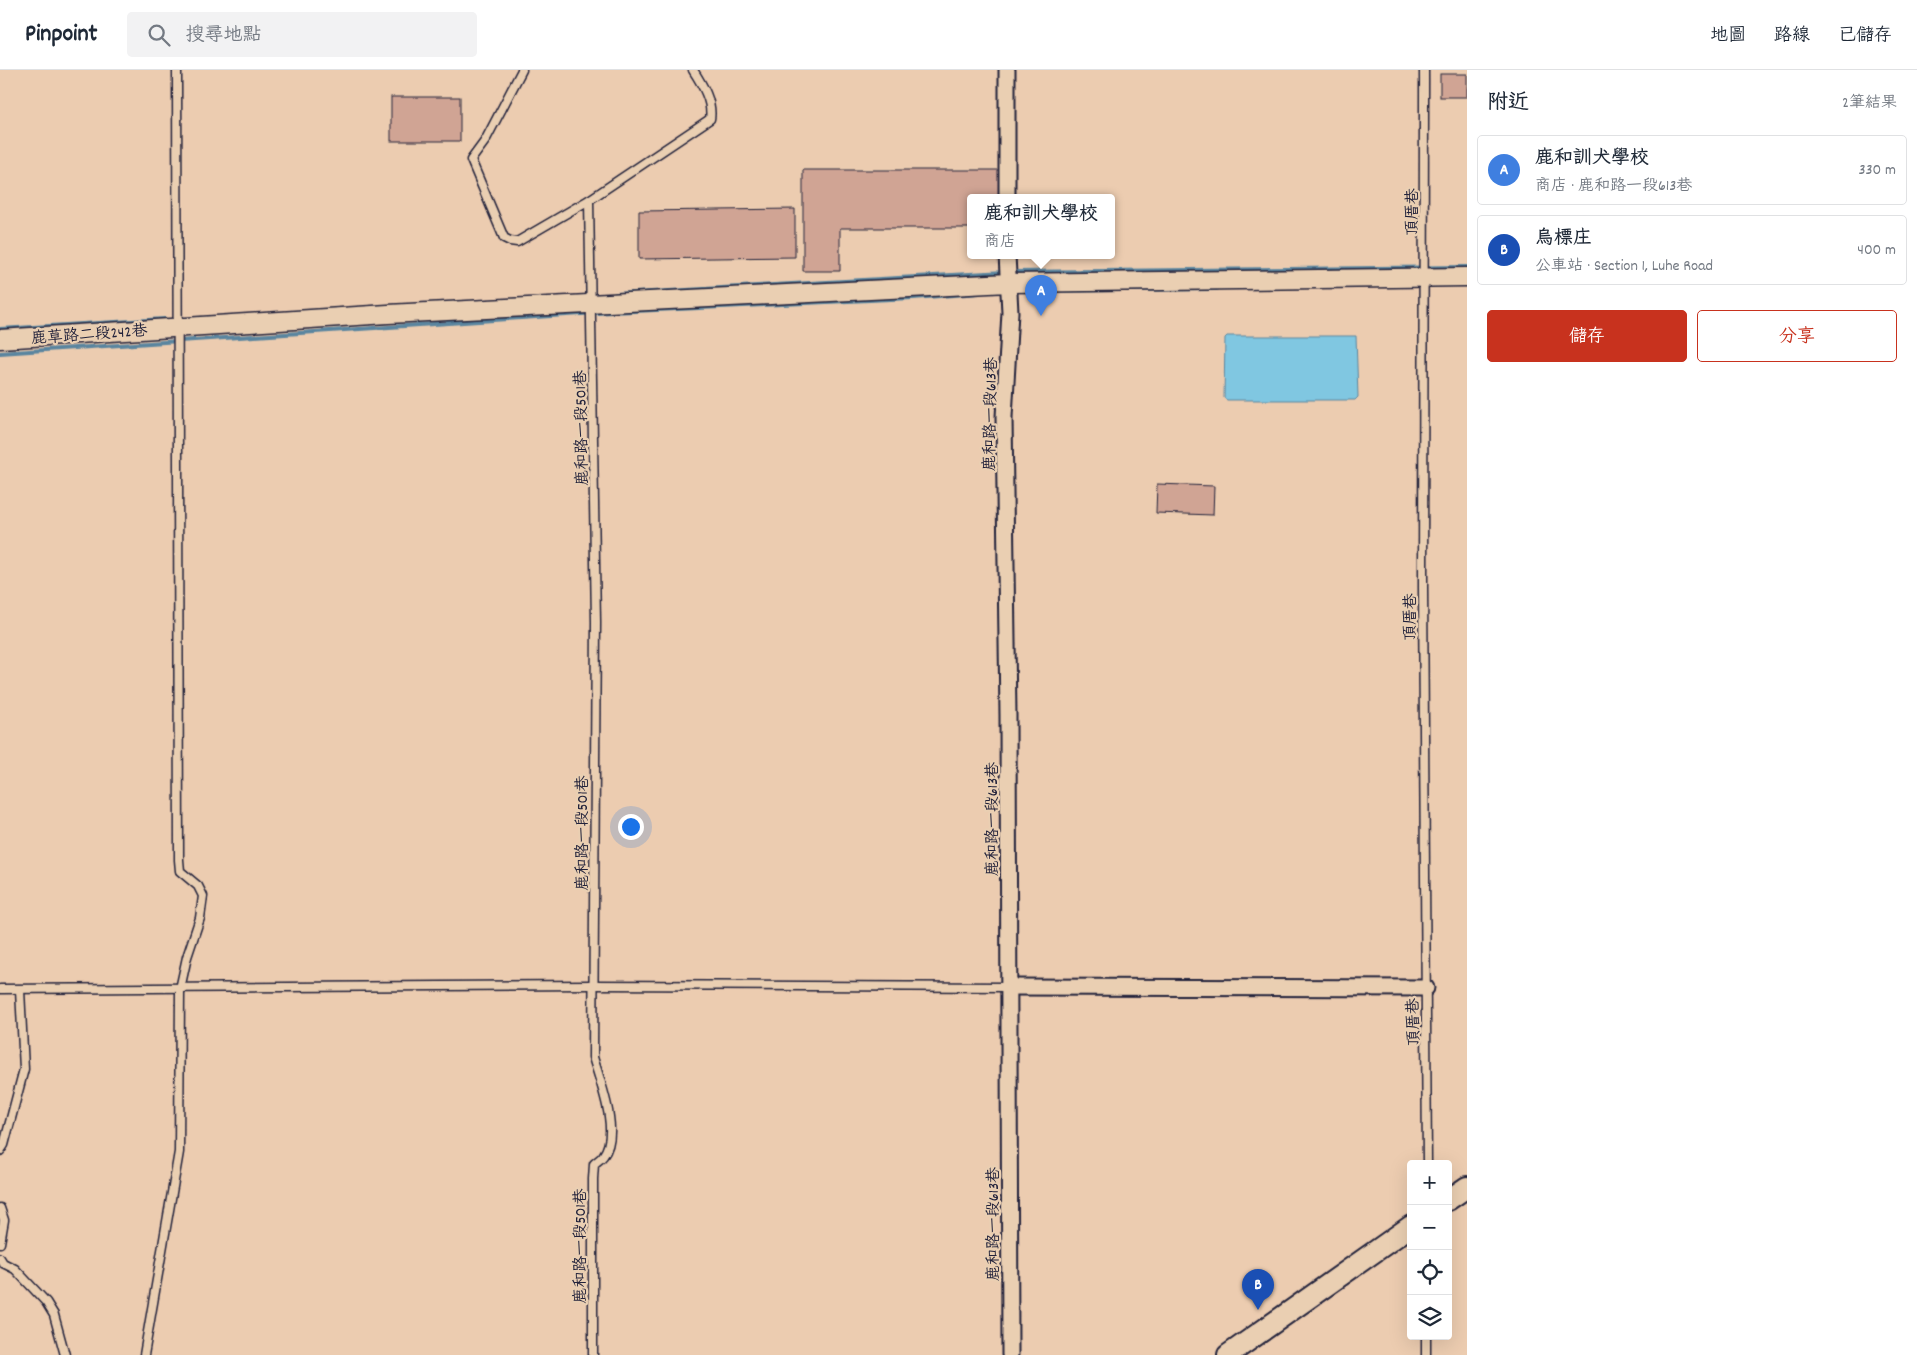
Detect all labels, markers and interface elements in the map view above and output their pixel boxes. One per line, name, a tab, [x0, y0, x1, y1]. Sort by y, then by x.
search box	[127, 12, 477, 57]
text: Pinpoint	[25, 18, 97, 52]
icon: search	[145, 21, 173, 49]
text: 搜尋地點	[185, 23, 261, 50]
text: 地圖	[1710, 24, 1746, 49]
text: 路線	[1774, 24, 1810, 49]
text: 已儲存	[1838, 24, 1892, 49]
text: 附近	[1487, 89, 1529, 119]
text: 2筆結果	[1842, 92, 1897, 115]
text: 鹿和訓犬學校	[1535, 146, 1649, 173]
text: A	[1500, 159, 1508, 182]
text: 330 m	[1858, 159, 1896, 182]
text: 商店 · 鹿和路一段613巷	[1535, 175, 1692, 198]
street label: 頂厝巷	[1402, 188, 1425, 236]
popup	[967, 194, 1115, 259]
text: 鹿和訓犬學校	[984, 202, 1098, 229]
text: 烏標庄	[1535, 226, 1592, 253]
text: 商店	[984, 231, 1016, 254]
text: B	[1500, 239, 1508, 262]
text: 400 m	[1857, 239, 1896, 262]
text: 公車站 · Section 1, Luhe Road	[1535, 255, 1713, 278]
pin: A	[1025, 275, 1057, 316]
button: 儲存	[1487, 310, 1687, 362]
button: 分享	[1697, 310, 1897, 362]
street label: 鹿草路二段242巷	[30, 320, 148, 351]
street label: 鹿和路一段613巷	[979, 357, 1004, 471]
street label: 鹿和路一段501巷	[570, 370, 595, 486]
street label: 頂厝巷	[1400, 593, 1423, 641]
street label: 鹿和路一段613巷	[982, 762, 1005, 876]
street label: 鹿和路一段501巷	[572, 775, 595, 891]
your location	[618, 814, 644, 840]
street label: 頂厝巷	[1403, 998, 1426, 1046]
map controls	[1407, 1160, 1452, 1340]
button: +	[1407, 1160, 1452, 1205]
street label: 鹿和路一段613巷	[983, 1167, 1006, 1281]
street label: 鹿和路一段501巷	[570, 1188, 593, 1304]
button: −	[1407, 1205, 1452, 1250]
button: locate	[1407, 1250, 1452, 1295]
pin: B	[1242, 1269, 1274, 1310]
button: layers	[1407, 1295, 1452, 1340]

